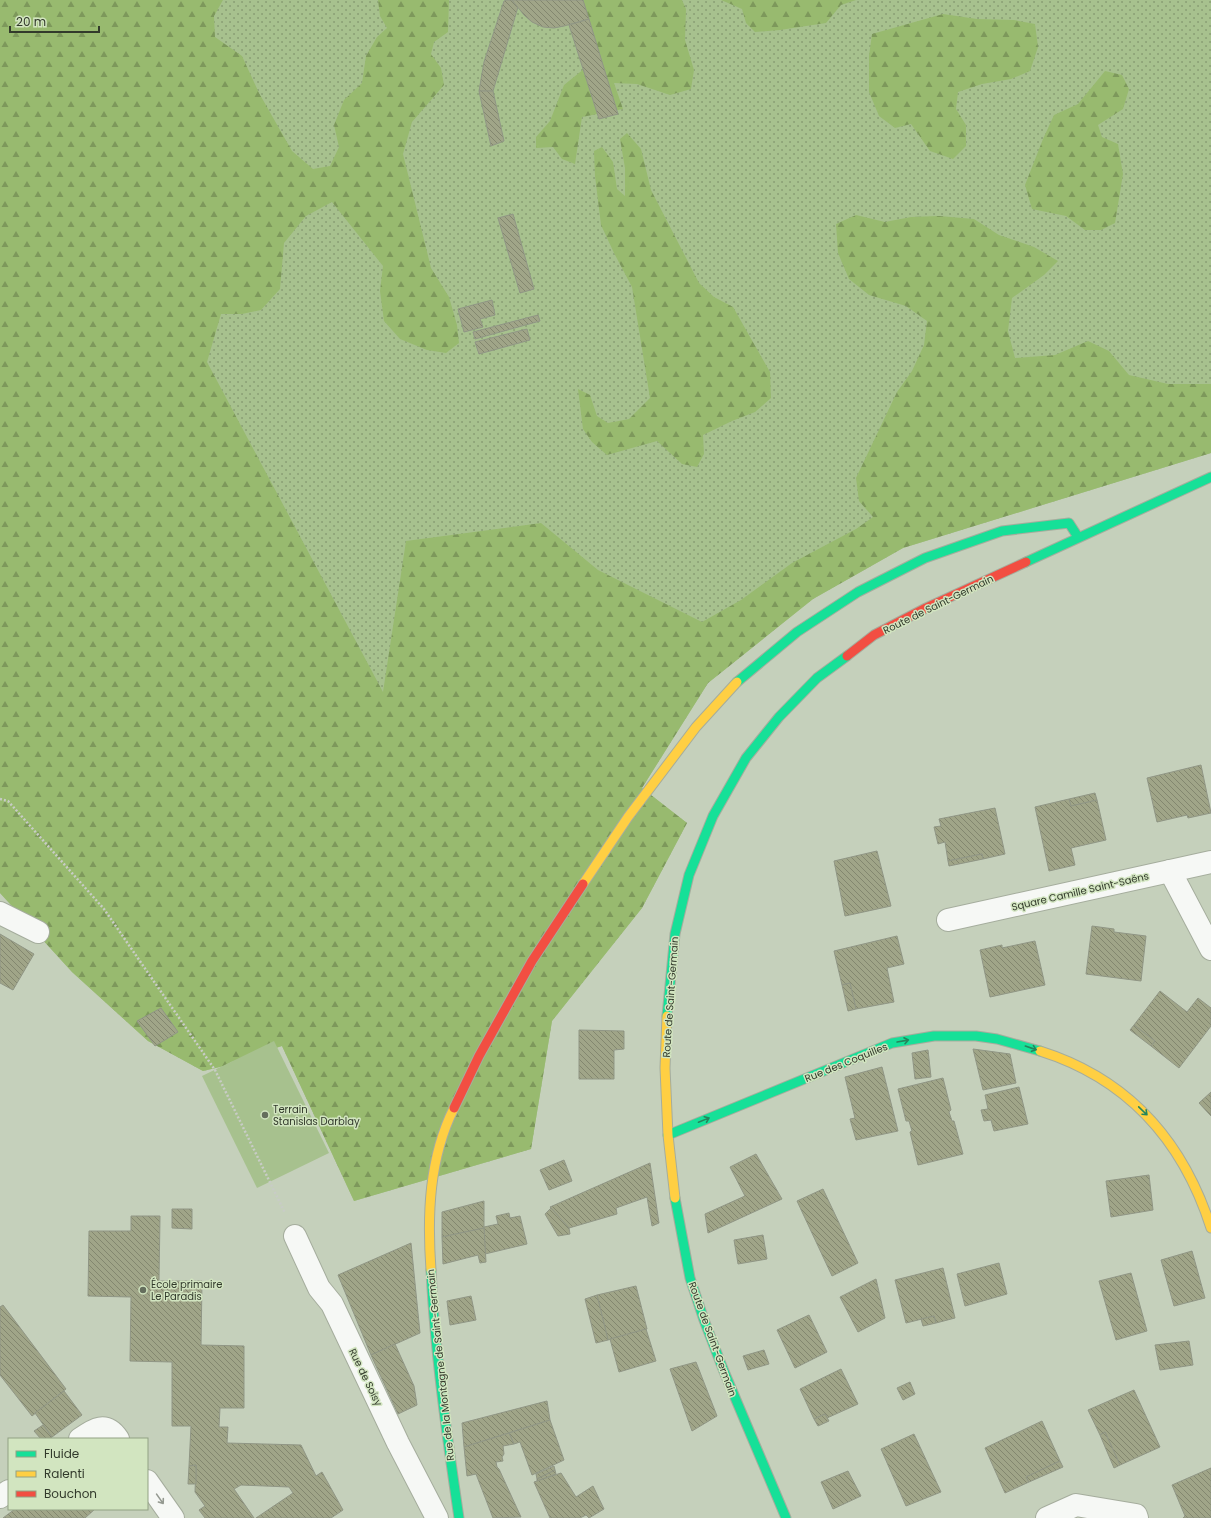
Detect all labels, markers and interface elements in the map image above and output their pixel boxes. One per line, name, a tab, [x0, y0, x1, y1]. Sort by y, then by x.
scale bar	[10, 8, 99, 34]
text: 20 m	[16, 13, 46, 30]
street label: Route de Saint-Germain	[880, 571, 996, 638]
street label: Square Camille Saint-Saëns	[1010, 868, 1150, 915]
street label: Route de Saint-Germain	[659, 936, 682, 1058]
one-way arrow	[896, 1037, 909, 1045]
street label: Rue des Coquilles	[802, 1039, 890, 1086]
one-way arrow	[1024, 1045, 1037, 1052]
place label: Terrain Stanislas Darblay	[273, 1102, 360, 1129]
one-way arrow	[1138, 1107, 1148, 1116]
marker: Terrain Stanislas Darblay	[260, 1110, 270, 1120]
one-way arrow	[698, 1116, 710, 1124]
street label: Rue de la Montagne de Saint-Germain	[423, 1268, 458, 1462]
place label: École primaire Le Paradis	[151, 1277, 222, 1304]
street label: Route de Saint-Germain	[685, 1280, 740, 1399]
marker: École primaire Le Paradis	[138, 1285, 148, 1295]
street label: Rue de Soisy	[345, 1346, 386, 1409]
legend	[8, 1438, 148, 1510]
text: Fluide	[44, 1445, 79, 1462]
text: Ralenti	[44, 1465, 85, 1482]
text: Bouchon	[44, 1485, 97, 1502]
one-way arrow	[156, 1494, 164, 1505]

